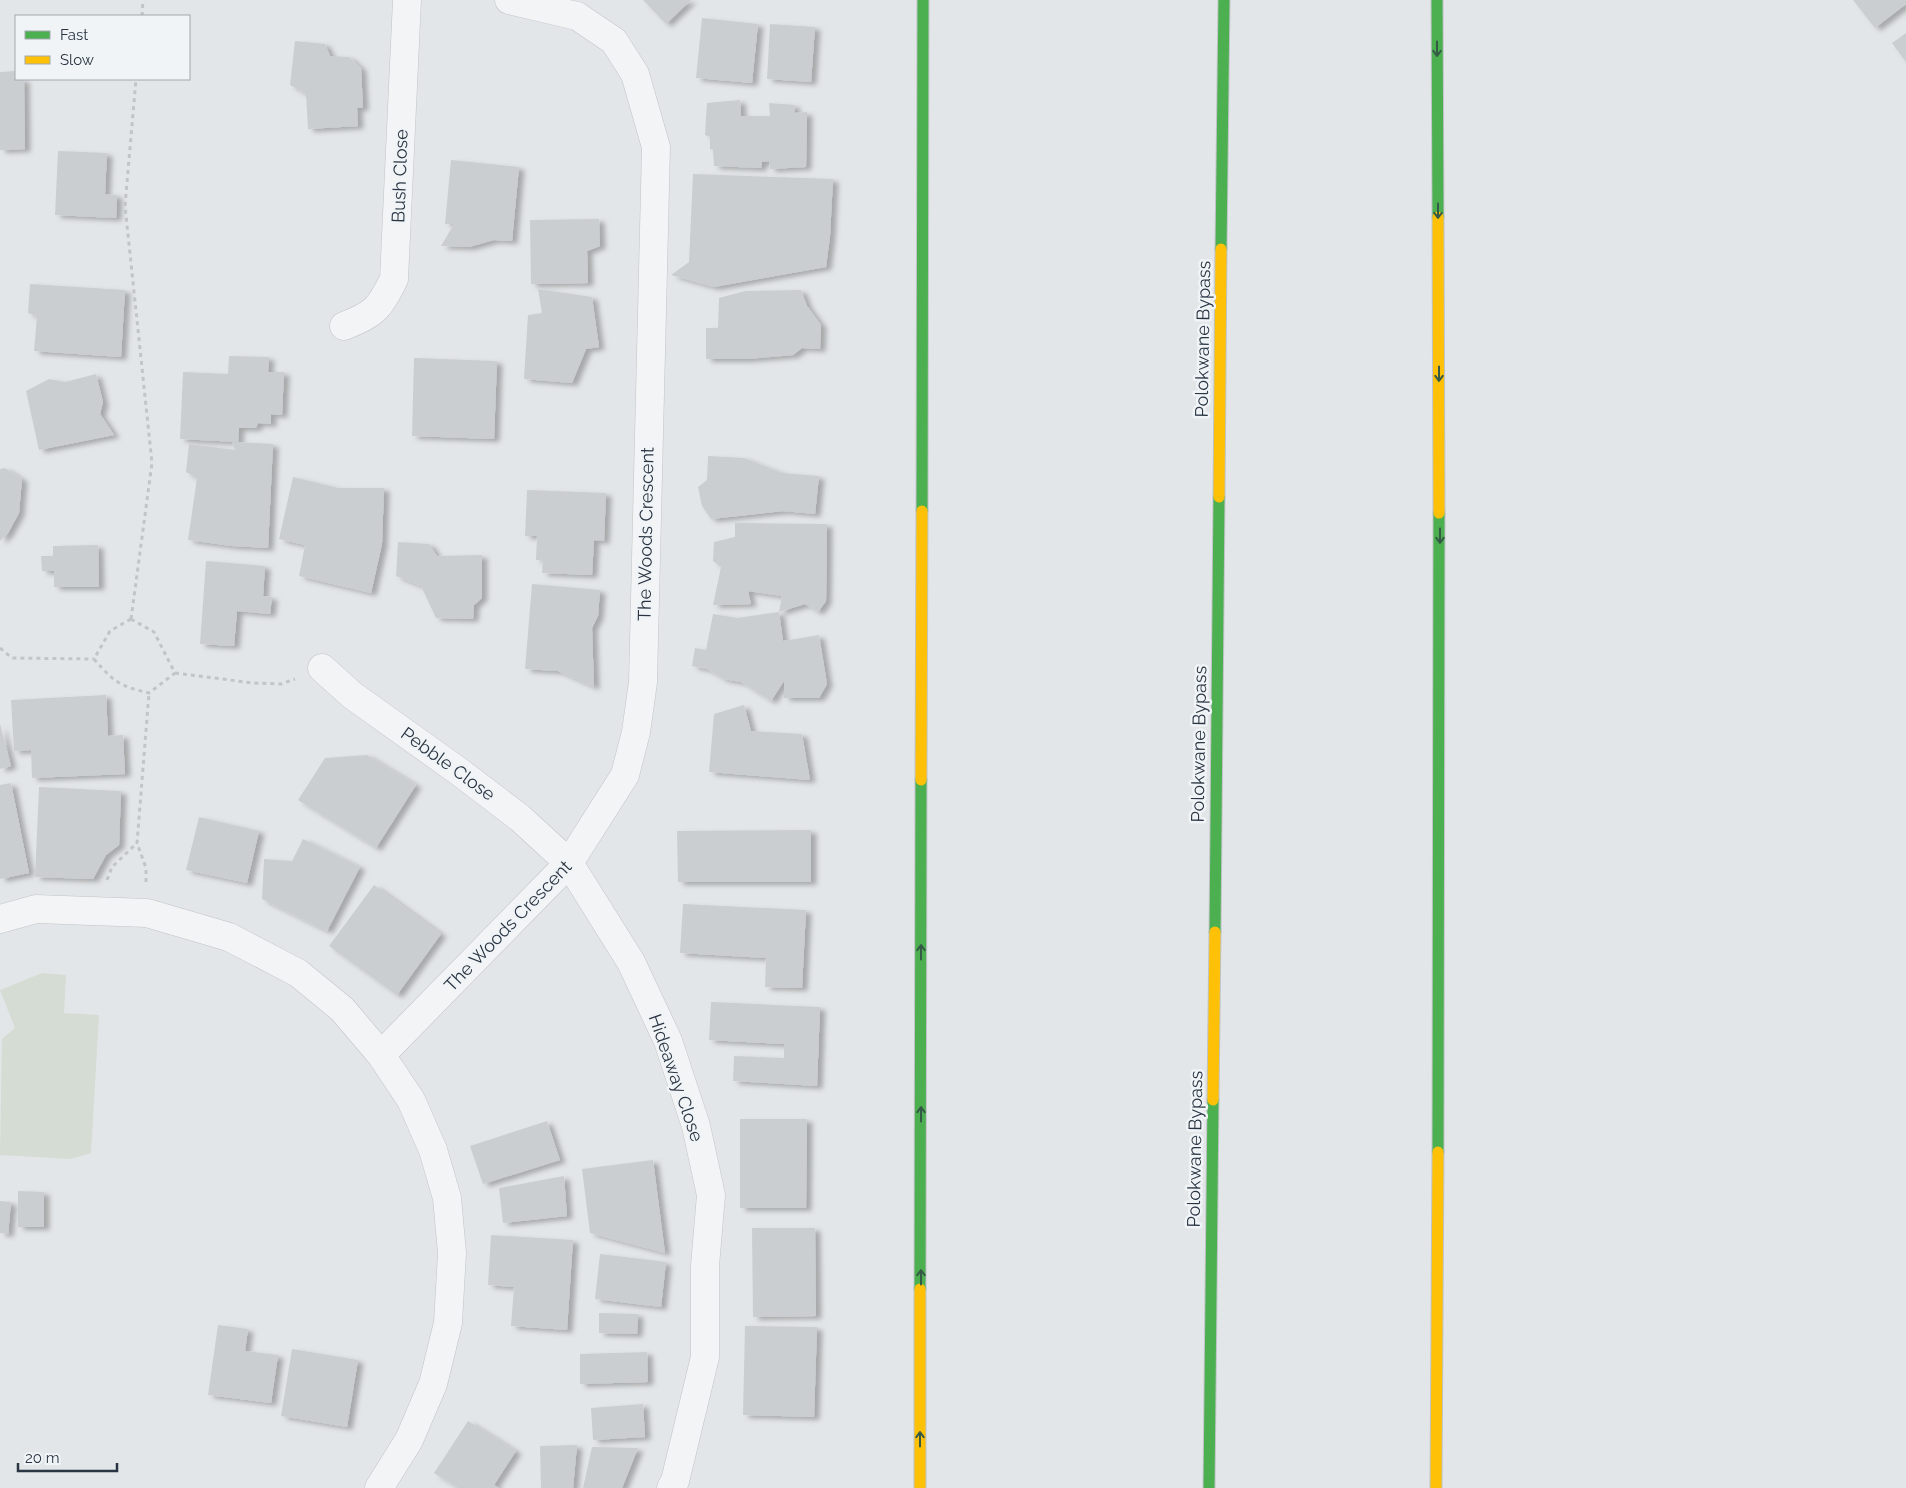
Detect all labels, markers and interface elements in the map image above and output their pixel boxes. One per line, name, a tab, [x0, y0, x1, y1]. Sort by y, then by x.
legend	[15, 15, 190, 80]
text: Fast	[60, 26, 88, 44]
one-way arrow	[1432, 40, 1442, 56]
text: Slow	[60, 51, 94, 69]
street label: Bush Close	[387, 128, 412, 223]
one-way arrow	[1433, 202, 1443, 219]
street label: Polokwane Bypass	[1191, 260, 1214, 417]
one-way arrow	[1434, 365, 1444, 381]
street label: The Woods Crescent	[633, 447, 658, 621]
one-way arrow	[1435, 528, 1445, 544]
street label: Polokwane Bypass	[1187, 665, 1210, 822]
street label: Pebble Close	[397, 722, 500, 805]
street label: The Woods Crescent	[440, 856, 576, 996]
one-way arrow	[916, 944, 926, 960]
street label: Hideaway Close	[645, 1011, 708, 1145]
street label: Polokwane Bypass	[1183, 1070, 1206, 1227]
one-way arrow	[916, 1107, 926, 1123]
one-way arrow	[916, 1269, 926, 1286]
one-way arrow	[915, 1432, 925, 1448]
scale bar	[18, 1440, 116, 1472]
text: 20 m	[25, 1449, 60, 1467]

